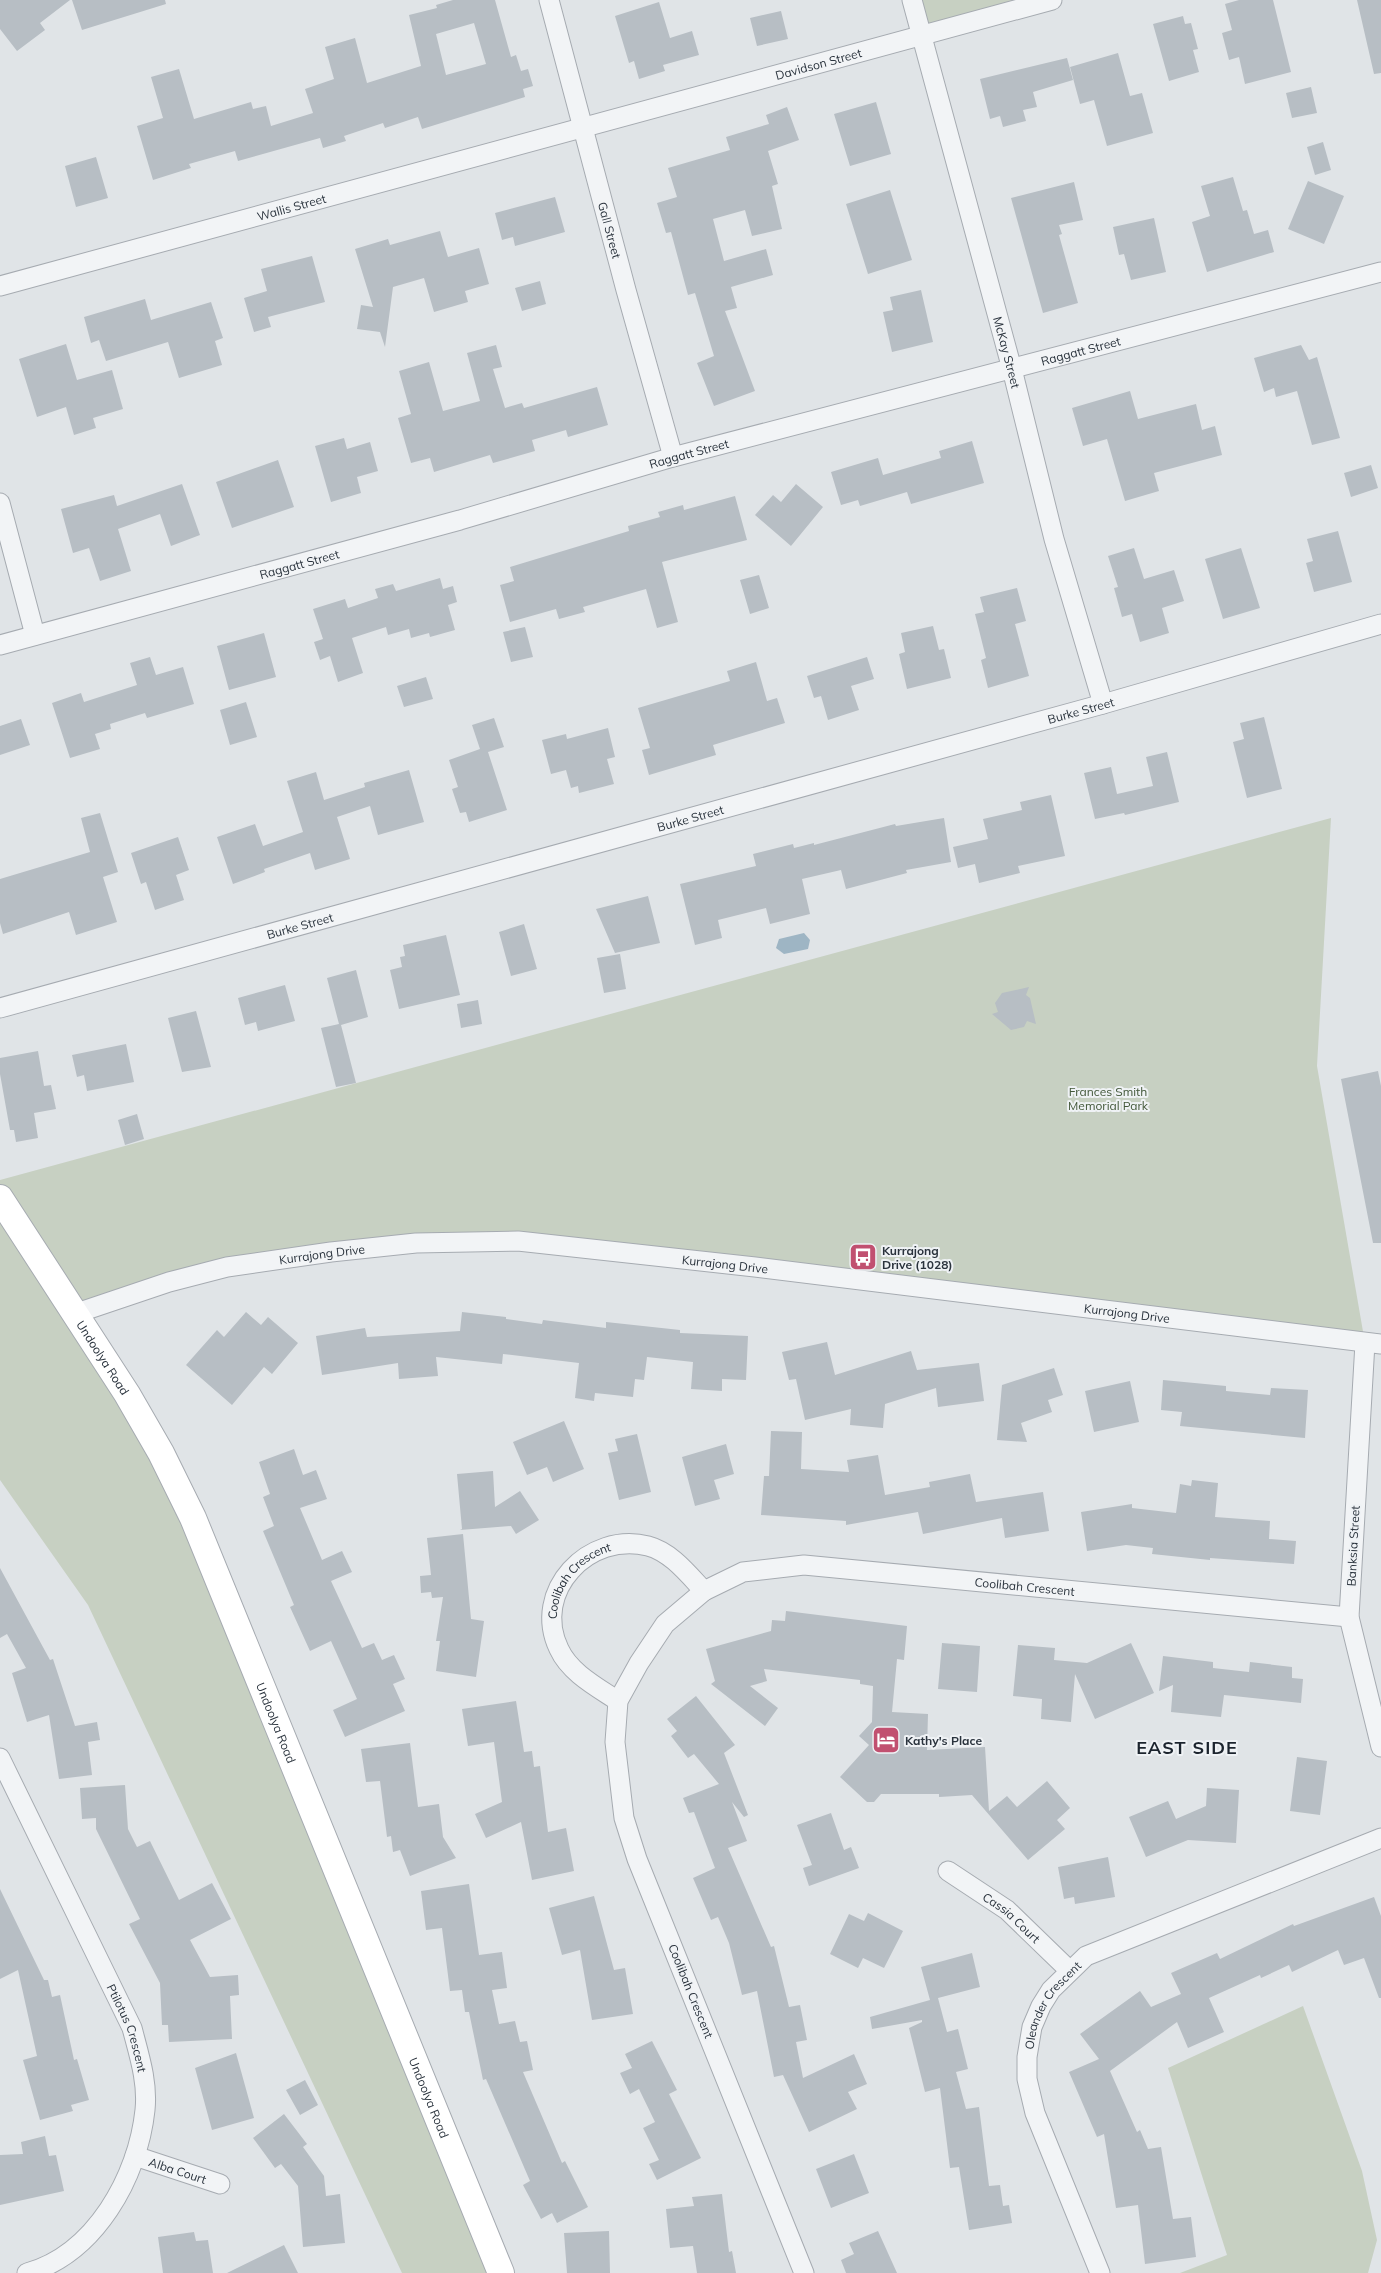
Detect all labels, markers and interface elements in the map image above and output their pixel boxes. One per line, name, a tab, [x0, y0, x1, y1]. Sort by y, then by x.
street label: Davidson Street	[774, 45, 863, 82]
street label: Wallis Street	[255, 190, 328, 223]
street label: Gall Street	[595, 200, 625, 260]
street label: McKay Street	[991, 315, 1024, 390]
street label: Raggatt Street	[1039, 333, 1122, 368]
street label: Raggatt Street	[647, 435, 730, 471]
street label: Raggatt Street	[258, 546, 341, 582]
street label: Burke Street	[1046, 694, 1116, 726]
street label: Burke Street	[655, 801, 725, 834]
street label: Burke Street	[265, 909, 335, 942]
park label: Frances Smith Memorial Park	[1068, 1084, 1149, 1113]
street label: Kurrajong Drive	[278, 1241, 366, 1267]
bus stop icon: Kurrajong Drive (1028)	[848, 1242, 878, 1272]
place label: Kurrajong Drive (1028)	[882, 1243, 953, 1272]
street label: Kurrajong Drive	[681, 1252, 769, 1276]
street label: Kurrajong Drive	[1083, 1300, 1171, 1325]
street label: Undoolya Road	[74, 1317, 133, 1397]
street label: Banksia Street	[1343, 1505, 1363, 1587]
street label: Coolibah Crescent	[544, 1539, 612, 1619]
street label: Coolibah Crescent	[974, 1574, 1075, 1598]
street label: Undoolya Road	[253, 1680, 300, 1765]
hotel icon: Kathy's Place	[871, 1725, 901, 1755]
place label: Kathy's Place	[905, 1733, 982, 1748]
district label: EAST SIDE	[1136, 1736, 1238, 1759]
street label: Cassia Court	[980, 1889, 1044, 1946]
street label: Coolibah Crescent	[665, 1942, 717, 2040]
street label: Oleander Crescent	[1021, 1958, 1084, 2050]
street label: Ptilotus Crescent	[104, 1981, 150, 2073]
street label: Undoolya Road	[406, 2055, 453, 2140]
street label: Alba Court	[147, 2154, 208, 2187]

